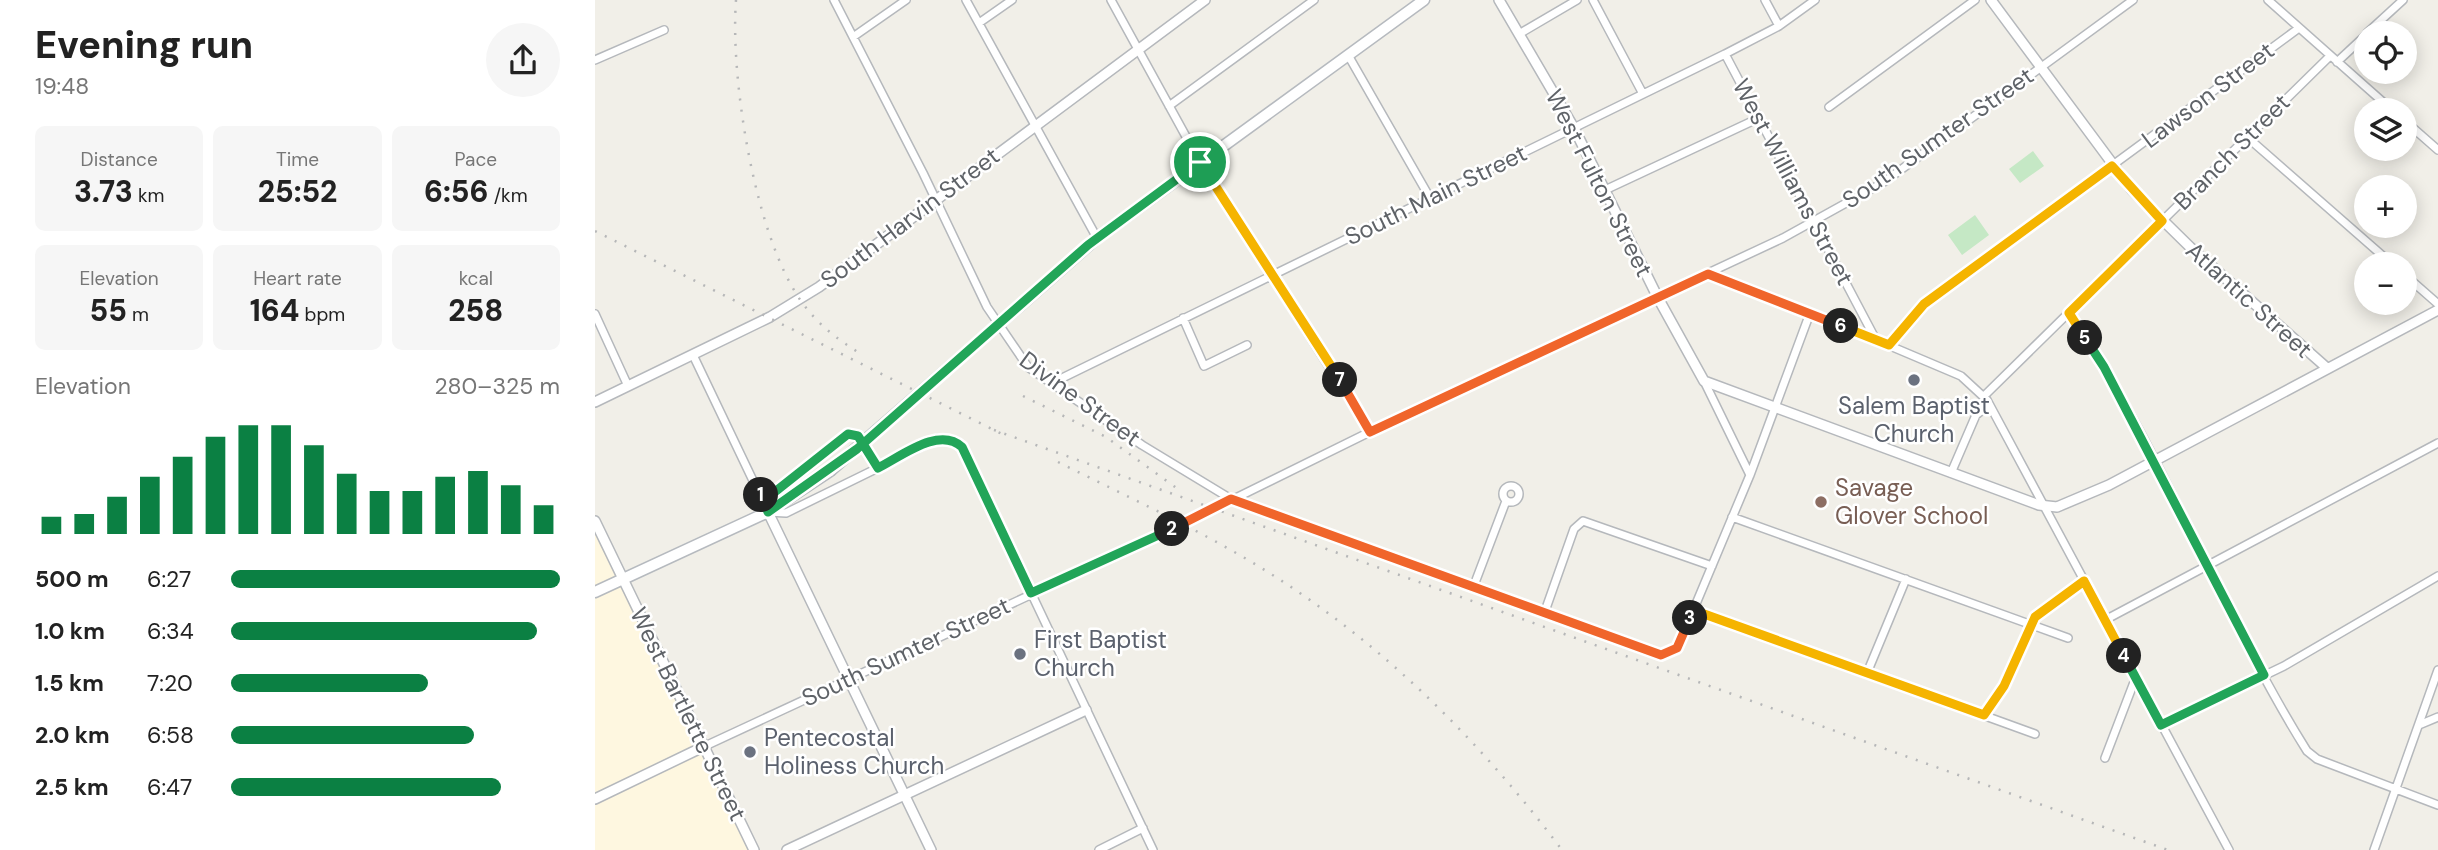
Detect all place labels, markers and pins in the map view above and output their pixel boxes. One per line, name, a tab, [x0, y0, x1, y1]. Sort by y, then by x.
pin	[1170, 132, 1230, 192]
pin: 6	[1823, 308, 1859, 344]
pin: 5	[2067, 320, 2103, 356]
pin: 7	[1323, 362, 1357, 398]
marker: Salem Baptist Church	[1906, 372, 1922, 388]
place label: Salem Baptist Church	[1838, 390, 1990, 449]
place label: Savage Glover School	[1835, 472, 1988, 531]
pin: 1	[743, 477, 779, 512]
marker: Savage Glover School	[1813, 494, 1829, 510]
pin: 2	[1155, 512, 1189, 546]
pin: 3	[1673, 600, 1707, 636]
place label: First Baptist Church	[1034, 624, 1167, 683]
pin: 4	[2107, 638, 2141, 674]
marker: First Baptist Church	[1012, 646, 1028, 662]
place label: Pentecostal Holiness Church	[764, 722, 944, 781]
marker: Pentecostal Holiness Church	[742, 744, 758, 760]

